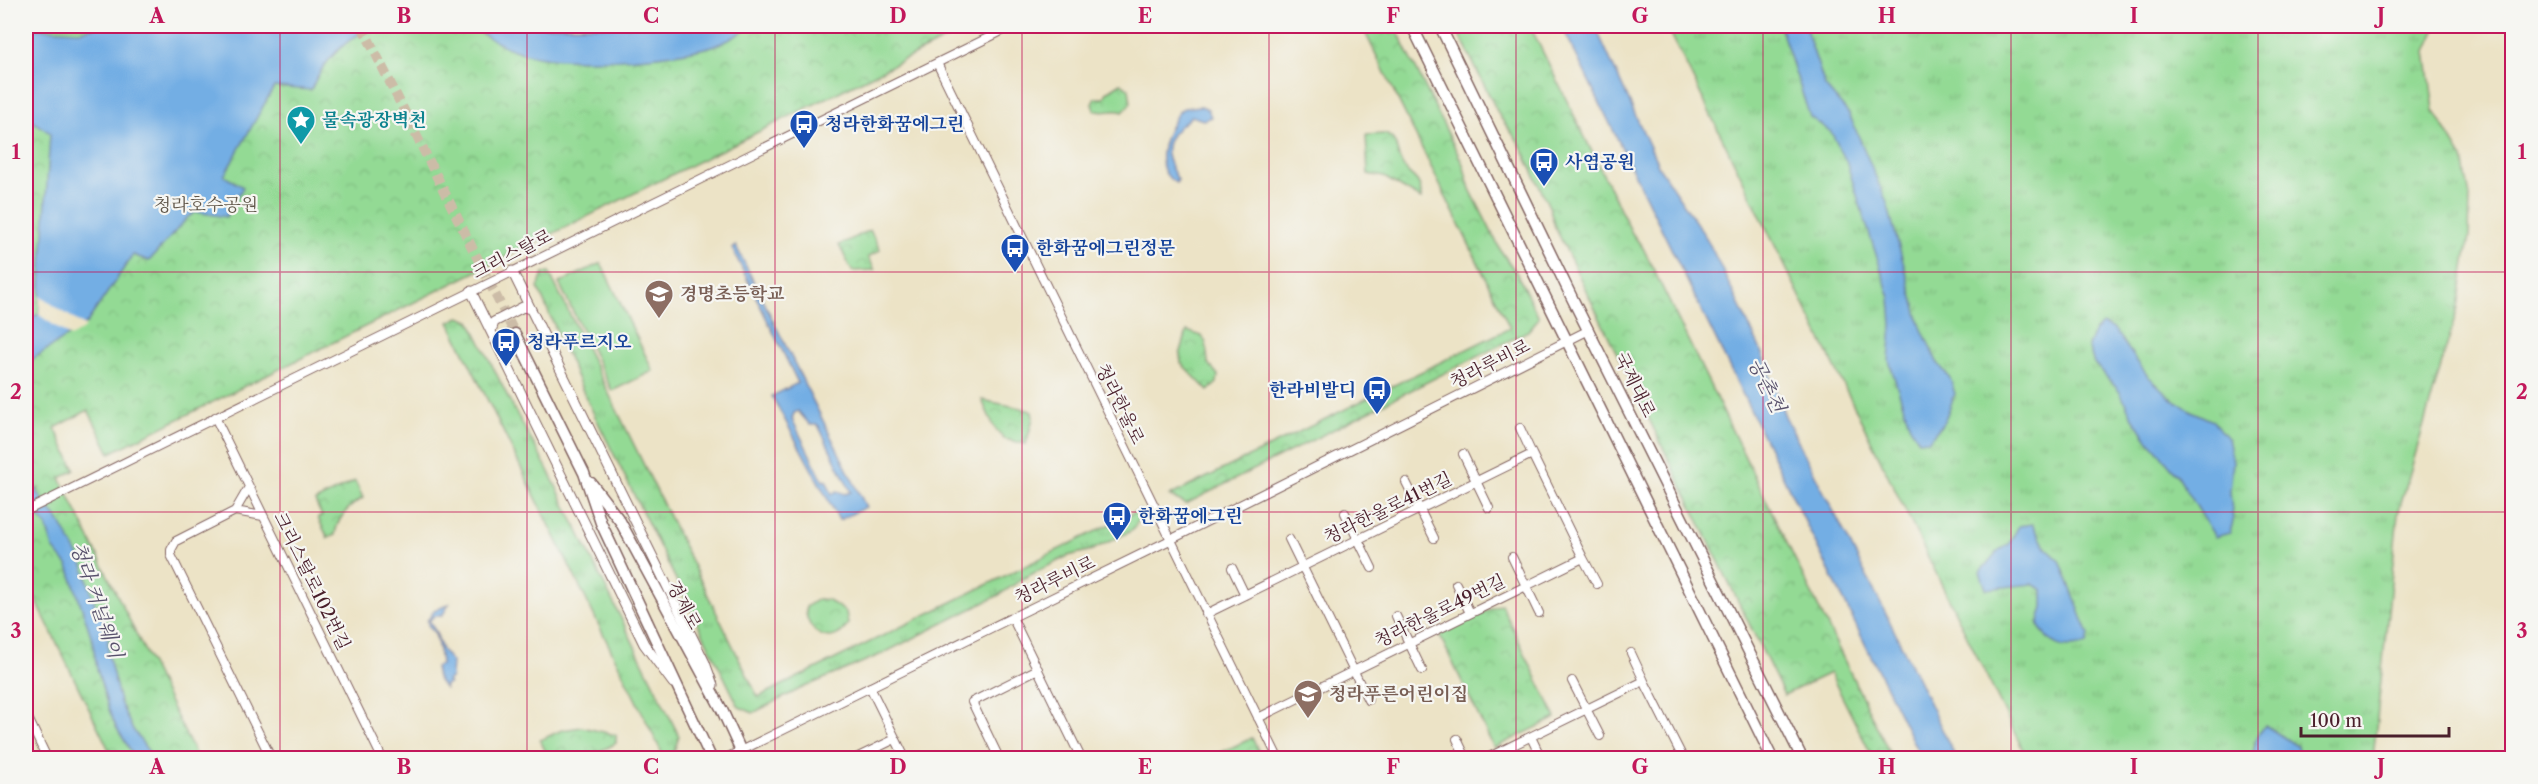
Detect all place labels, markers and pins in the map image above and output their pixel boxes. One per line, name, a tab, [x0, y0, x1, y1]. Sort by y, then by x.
place icon: 물속광장벽천	[285, 104, 317, 146]
bus stop icon: 청라한화꿈에그린	[788, 108, 820, 150]
place label: 물속광장벽천	[322, 109, 426, 131]
place label: 청라한화꿈에그린	[825, 113, 964, 135]
bus stop icon: 사염공원	[1528, 146, 1560, 188]
place label: 사염공원	[1565, 151, 1635, 173]
bus stop icon: 한화꿈에그린정문	[999, 232, 1031, 274]
place label: 한화꿈에그린정문	[1036, 237, 1176, 259]
school or university icon: 경명초등학교	[643, 278, 675, 320]
place label: 경명초등학교	[680, 283, 785, 305]
bus stop icon: 청라푸르지오	[490, 326, 522, 368]
place label: 청라푸르지오	[527, 331, 632, 353]
bus stop icon: 한라비발디	[1361, 374, 1393, 416]
place label: 한라비발디	[1269, 379, 1356, 401]
bus stop icon: 한화꿈에그린	[1101, 500, 1133, 542]
place label: 한화꿈에그린	[1138, 505, 1242, 527]
school or university icon: 청라푸른어린이집	[1292, 678, 1324, 720]
place label: 청라푸른어린이집	[1329, 683, 1468, 705]

